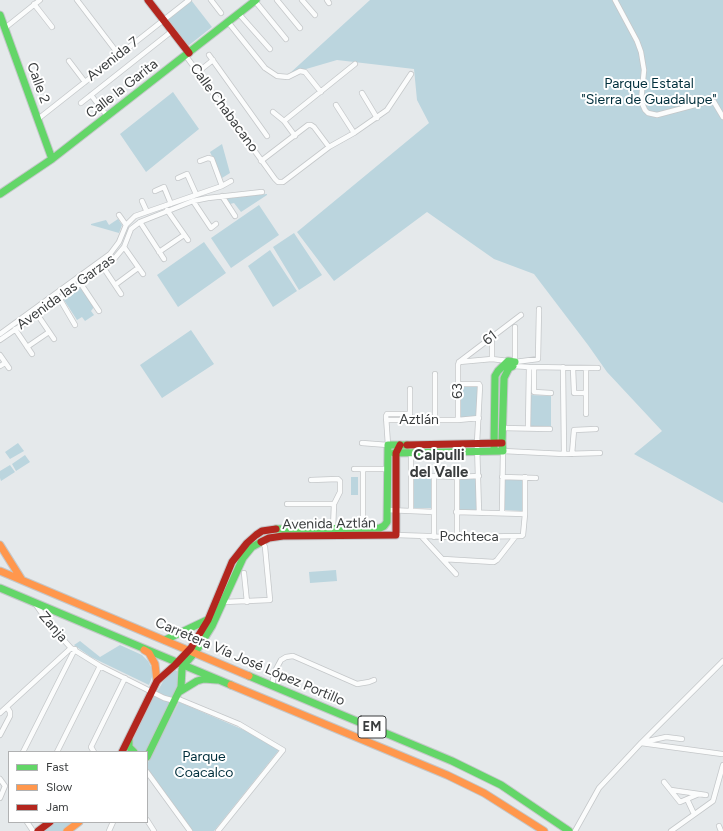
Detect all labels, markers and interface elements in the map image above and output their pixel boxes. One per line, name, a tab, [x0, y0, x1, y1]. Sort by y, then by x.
street label: Avenida 7	[84, 33, 142, 85]
street label: Calle la Garita	[83, 56, 161, 122]
street label: Calle 2	[23, 60, 53, 106]
street label: Calle Chabacano	[186, 60, 262, 156]
park label: Parque Estatal "Sierra de Guadalupe"	[581, 76, 717, 108]
street label: Avenida las Garzas	[14, 251, 118, 333]
street label: 61	[479, 327, 501, 349]
street label: 63	[450, 383, 466, 399]
street label: Aztlán	[399, 412, 439, 428]
district label: Calpulli del Valle	[410, 447, 468, 482]
street label: Avenida Aztlán	[282, 515, 376, 533]
street label: Pochteca	[439, 529, 499, 545]
street label: Zanja	[35, 608, 71, 646]
street label: Carretera Vía José López Portillo	[153, 614, 347, 710]
road number: EM	[358, 716, 386, 738]
park label: Parque Coacalco	[175, 749, 233, 782]
legend	[8, 751, 148, 823]
text: Fast	[46, 760, 69, 774]
text: Slow	[46, 780, 72, 794]
text: Jam	[46, 800, 69, 814]

